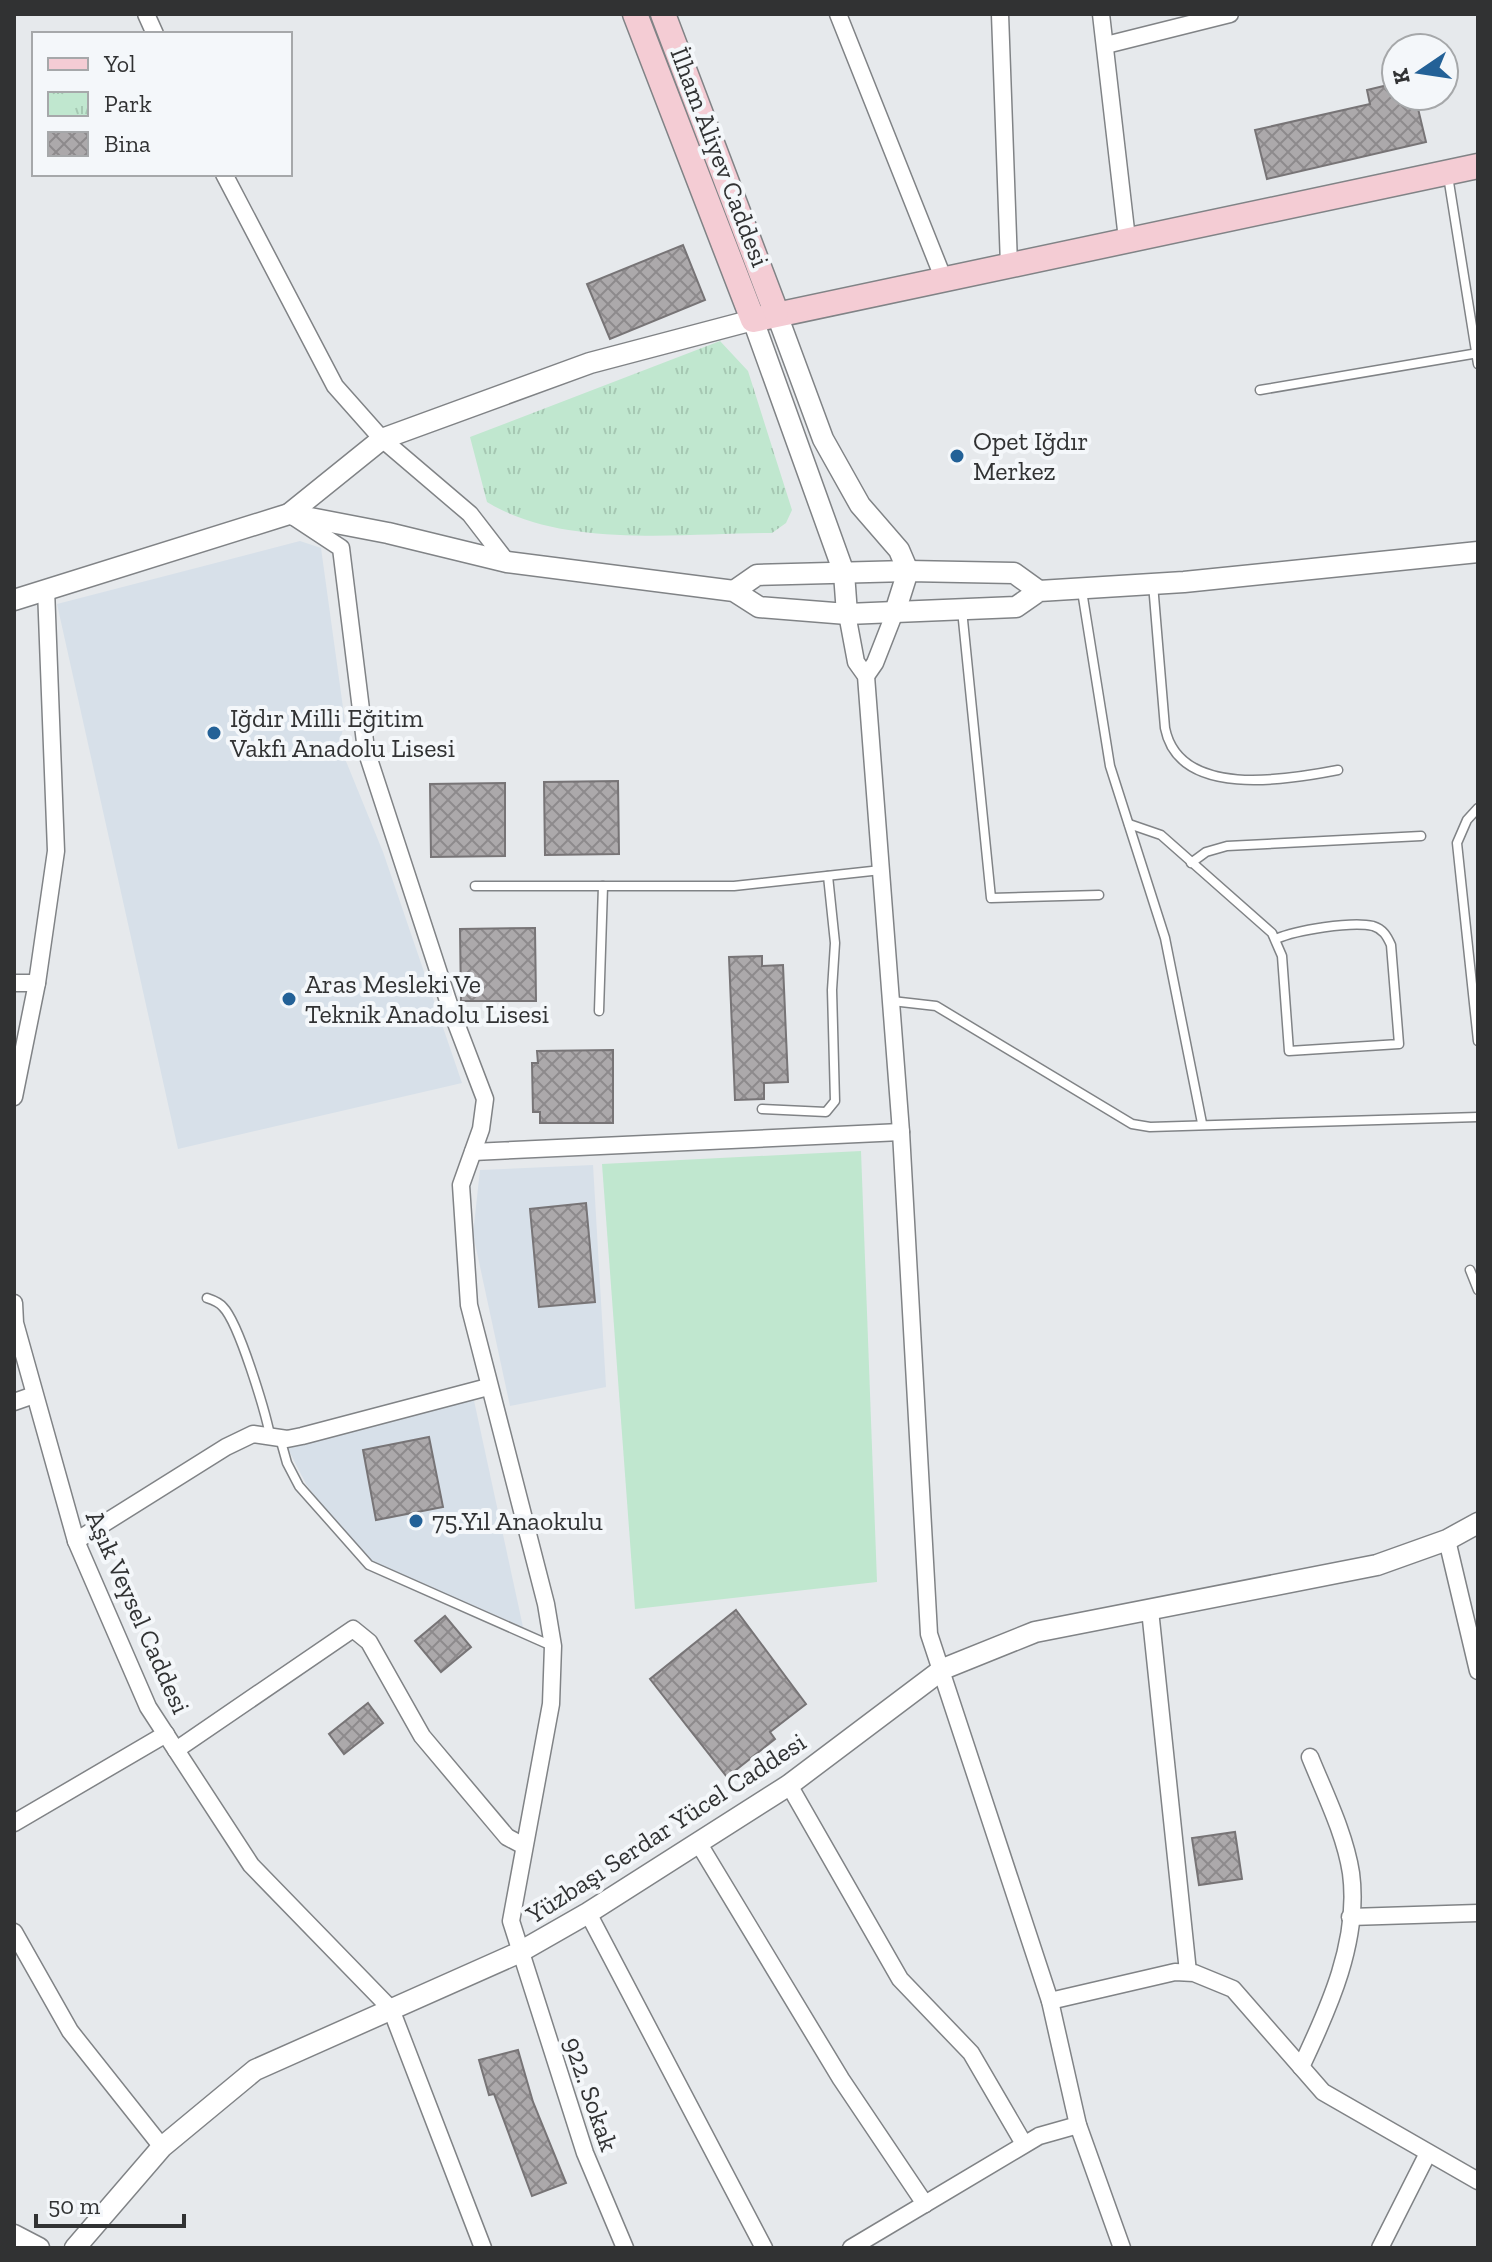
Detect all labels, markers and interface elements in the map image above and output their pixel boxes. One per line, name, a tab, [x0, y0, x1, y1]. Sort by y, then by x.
legend	[32, 32, 292, 176]
north arrow	[1380, 32, 1460, 112]
street label: İlham Aliyev Caddesi	[663, 43, 777, 271]
text: Yol	[103, 49, 136, 78]
text: K	[1386, 66, 1416, 87]
text: Park	[104, 89, 152, 118]
text: Bina	[104, 129, 151, 158]
place label: Opet Iğdır Merkez	[973, 425, 1089, 487]
marker: Opet Iğdır Merkez	[948, 447, 966, 465]
place label: Iğdır Milli Eğitim Vakfı Anadolu Lisesi	[229, 702, 455, 764]
marker: Iğdır Milli Eğitim Vakfı Anadolu Lisesi	[205, 724, 223, 742]
place label: Aras Mesleki Ve Teknik Anadolu Lisesi	[305, 968, 549, 1030]
marker: Aras Mesleki Ve Teknik Anadolu Lisesi	[280, 990, 298, 1008]
street label: Aşık Veysel Caddesi	[79, 1505, 197, 1719]
place label: 75.Yıl Anaokulu	[432, 1505, 603, 1537]
marker: 75.Yıl Anaokulu	[407, 1512, 425, 1530]
street label: Yüzbaşı Serdar Yücel Caddesi	[519, 1726, 812, 1931]
street label: 922. Sokak	[557, 2033, 626, 2156]
scale bar	[36, 2178, 184, 2228]
text: 50 m	[48, 2191, 101, 2220]

